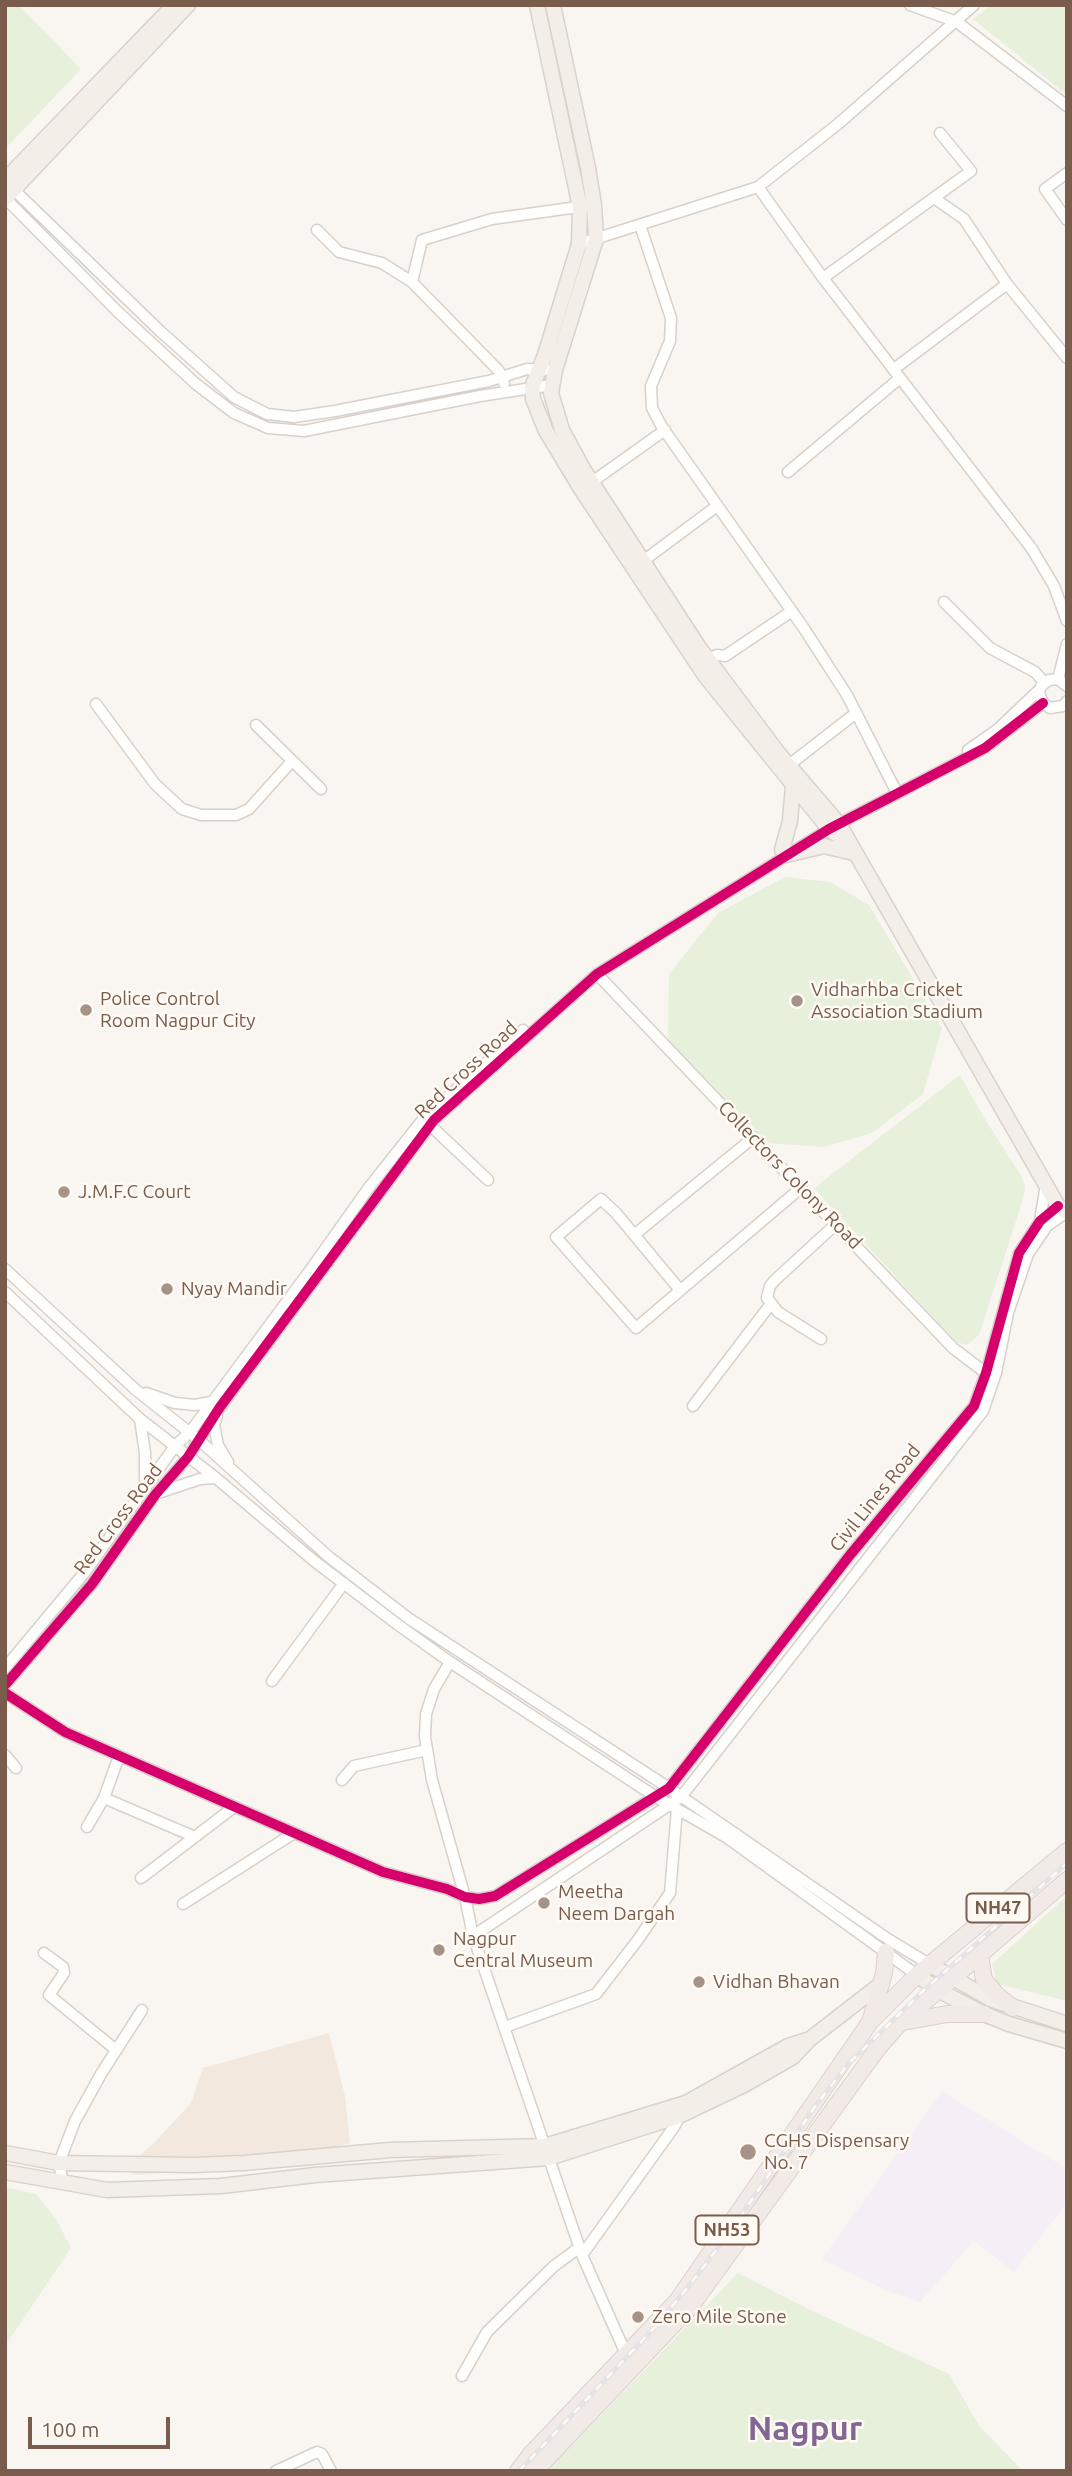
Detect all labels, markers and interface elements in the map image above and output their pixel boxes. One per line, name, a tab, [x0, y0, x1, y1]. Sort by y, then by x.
place label: Vidharhba Cricket Association Stadium	[811, 979, 983, 1023]
place label: Police Control Room Nagpur City	[100, 988, 255, 1032]
marker: Vidharhba Cricket Association Stadium	[789, 993, 805, 1009]
marker: Police Control Room Nagpur City	[78, 1002, 94, 1018]
street label: Red Cross Road	[410, 1017, 522, 1123]
street label: Collectors Colony Road	[713, 1096, 867, 1254]
place label: J.M.F.C Court	[78, 1181, 191, 1203]
marker: J.M.F.C Court	[56, 1184, 72, 1200]
place label: Nyay Mandir	[181, 1278, 287, 1300]
marker: Nyay Mandir	[159, 1281, 175, 1297]
street label: Civil Lines Road	[825, 1440, 925, 1556]
street label: Red Cross Road	[69, 1459, 167, 1579]
place label: Meetha Neem Dargah	[558, 1881, 675, 1925]
road number: NH47	[967, 1894, 1030, 1922]
marker: Meetha Neem Dargah	[536, 1895, 552, 1911]
place label: Nagpur Central Museum	[453, 1928, 593, 1972]
marker: Nagpur Central Museum	[431, 1942, 447, 1958]
place label: Vidhan Bhavan	[713, 1971, 840, 1993]
marker: Vidhan Bhavan	[691, 1974, 707, 1990]
place label: CGHS Dispensary No. 7	[764, 2130, 909, 2174]
marker: CGHS Dispensary No. 7	[738, 2142, 758, 2162]
road number: NH53	[696, 2216, 758, 2244]
place label: Zero Mile Stone	[652, 2306, 787, 2328]
marker: Zero Mile Stone	[630, 2309, 646, 2325]
scale bar	[32, 2402, 173, 2446]
district label: Nagpur	[748, 2409, 862, 2449]
text: 100 m	[41, 2417, 99, 2441]

